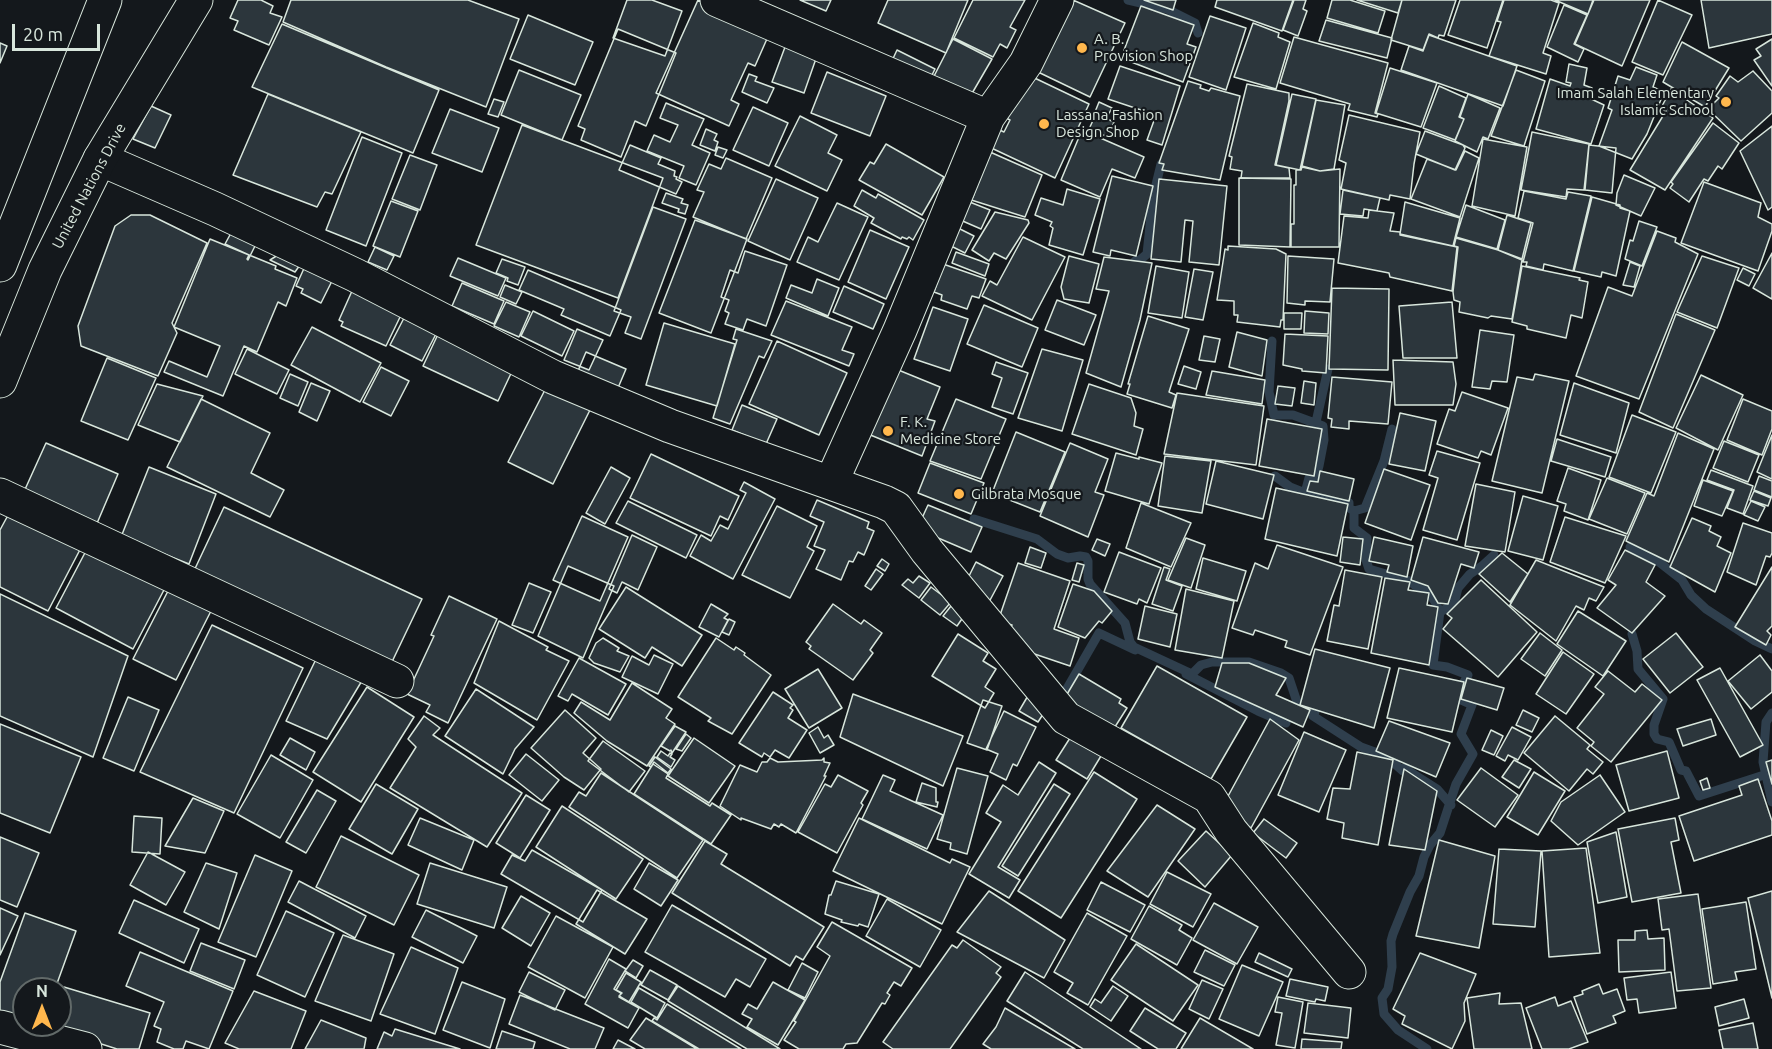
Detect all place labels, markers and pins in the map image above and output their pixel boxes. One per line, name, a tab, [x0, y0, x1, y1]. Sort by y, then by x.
place label: A. B. Provision Shop	[1094, 30, 1193, 65]
marker: A. B. Provision Shop	[1075, 41, 1089, 55]
place label: Imam Salah Elementary Islamic School	[1557, 84, 1714, 119]
marker: Imam Salah Elementary Islamic School	[1719, 95, 1733, 109]
place label: Lassana Fashion Design Shop	[1056, 106, 1163, 141]
marker: Lassana Fashion Design Shop	[1037, 117, 1051, 131]
place label: F. K. Medicine Store	[900, 413, 1001, 448]
marker: F. K. Medicine Store	[881, 424, 895, 438]
place label: Gilbrata Mosque	[971, 485, 1082, 503]
marker: Gilbrata Mosque	[952, 487, 966, 501]

